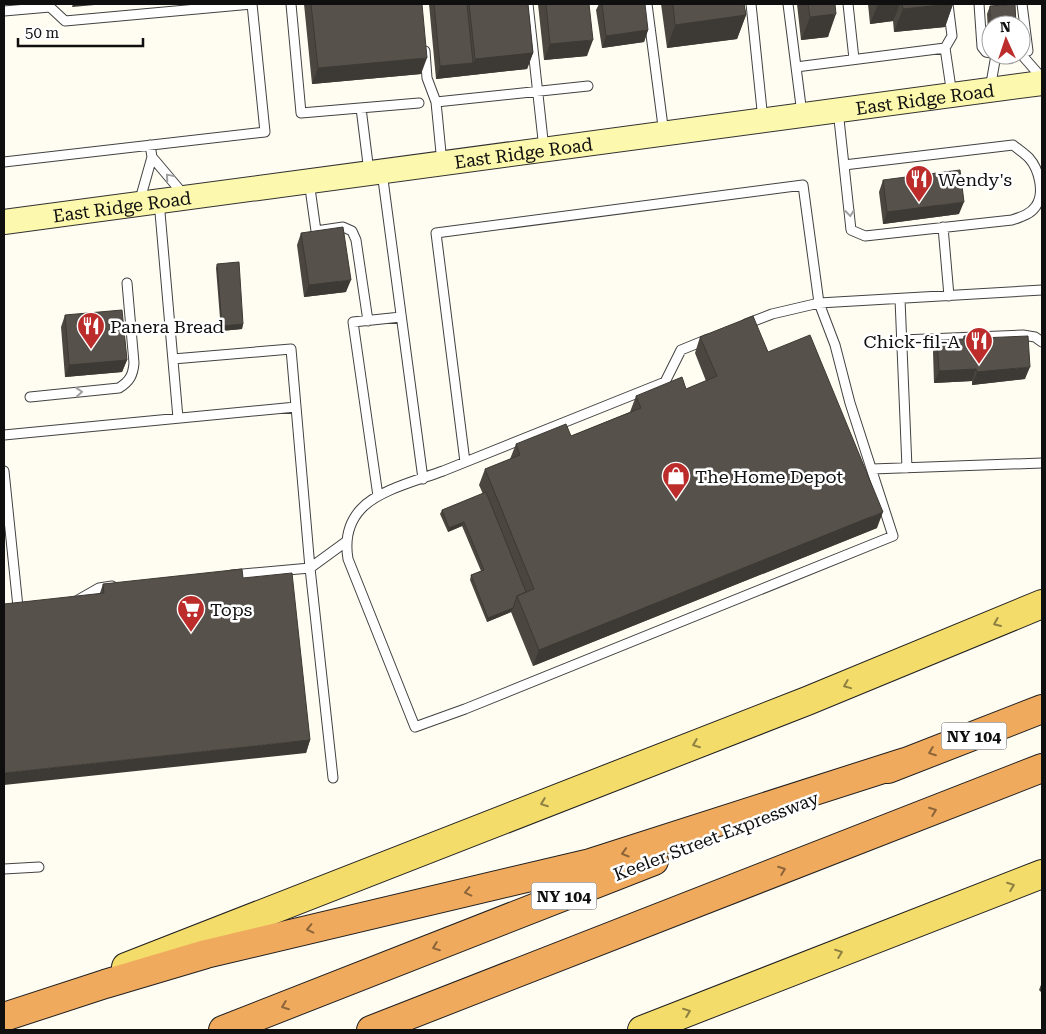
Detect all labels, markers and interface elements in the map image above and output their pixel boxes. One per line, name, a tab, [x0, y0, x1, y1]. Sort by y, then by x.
scale bar	[18, 15, 142, 47]
north arrow	[981, 15, 1031, 65]
text: N	[1000, 19, 1011, 35]
text: 50 m	[25, 24, 60, 42]
street label: East Ridge Road	[854, 79, 996, 118]
street label: East Ridge Road	[453, 133, 594, 172]
restaurant icon: Wendy's	[904, 164, 934, 203]
place label: Wendy's	[938, 169, 1012, 190]
one-way arrow	[167, 174, 175, 183]
street label: East Ridge Road	[51, 186, 193, 226]
one-way arrow	[844, 209, 855, 217]
restaurant icon: Panera Bread	[76, 311, 106, 350]
place label: Panera Bread	[110, 316, 224, 337]
restaurant icon: Chick-fil-A	[964, 326, 994, 365]
place label: Chick-fil-A	[864, 331, 960, 352]
one-way arrow	[75, 387, 83, 398]
shop icon: The Home Depot	[661, 461, 691, 500]
place label: The Home Depot	[695, 466, 844, 487]
supermarket icon: Tops	[176, 594, 206, 633]
place label: Tops	[210, 599, 252, 620]
one-way arrow	[993, 616, 1002, 627]
one-way arrow	[843, 678, 852, 689]
road number: NY 104	[942, 722, 1006, 749]
one-way arrow	[692, 738, 701, 748]
one-way arrow	[928, 746, 936, 756]
street label: Keeler Street Expressway	[610, 787, 822, 885]
one-way arrow	[541, 797, 549, 807]
one-way arrow	[928, 806, 937, 817]
one-way arrow	[622, 847, 630, 857]
one-way arrow	[777, 866, 785, 876]
road number: NY 104	[532, 882, 596, 909]
one-way arrow	[1006, 882, 1015, 892]
one-way arrow	[463, 886, 472, 897]
one-way arrow	[305, 923, 314, 934]
one-way arrow	[432, 940, 441, 951]
one-way arrow	[834, 949, 842, 959]
one-way arrow	[281, 1000, 290, 1010]
one-way arrow	[682, 1008, 691, 1019]

